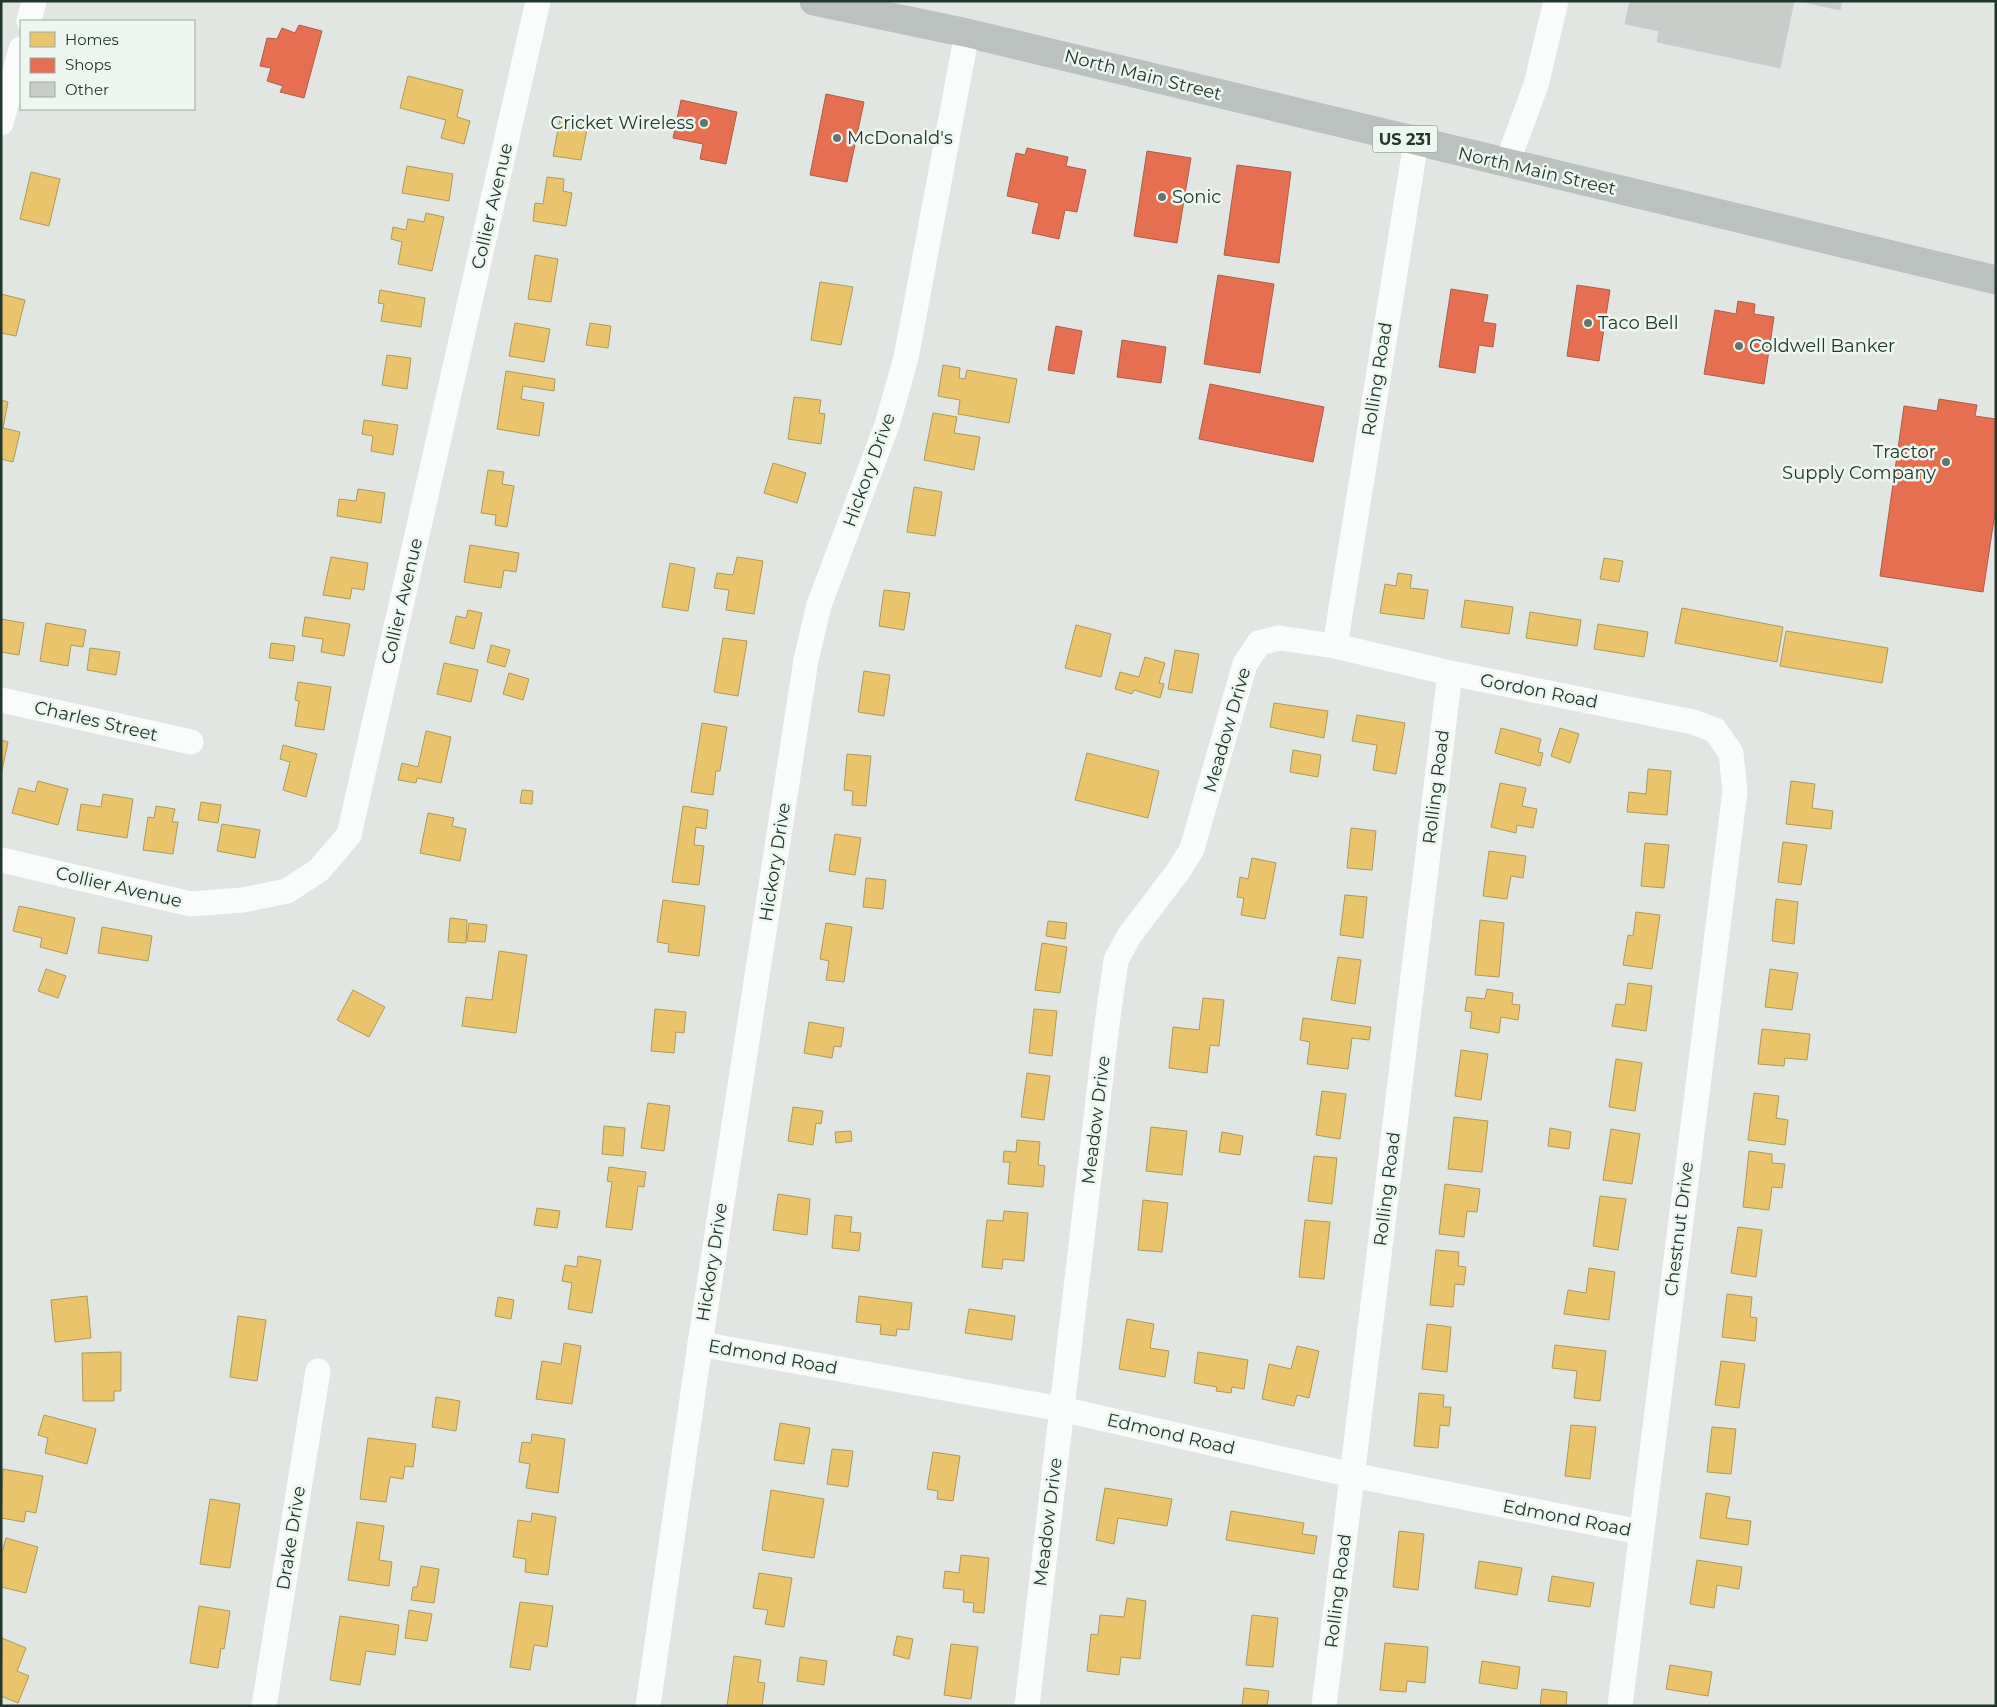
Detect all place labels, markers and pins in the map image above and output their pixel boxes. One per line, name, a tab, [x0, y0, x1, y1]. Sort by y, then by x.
place label: Cricket Wireless	[550, 112, 694, 134]
marker: Cricket Wireless	[698, 117, 710, 129]
place label: McDonald's	[847, 127, 953, 149]
marker: McDonald's	[831, 132, 843, 144]
place label: Sonic	[1172, 186, 1222, 208]
marker: Sonic	[1156, 191, 1168, 203]
place label: Taco Bell	[1598, 312, 1679, 334]
marker: Taco Bell	[1582, 317, 1594, 329]
place label: Coldwell Banker	[1749, 335, 1895, 357]
marker: Coldwell Banker	[1733, 340, 1745, 352]
place label: Tractor Supply Company	[1782, 441, 1936, 484]
marker: Tractor Supply Company	[1940, 456, 1952, 468]

